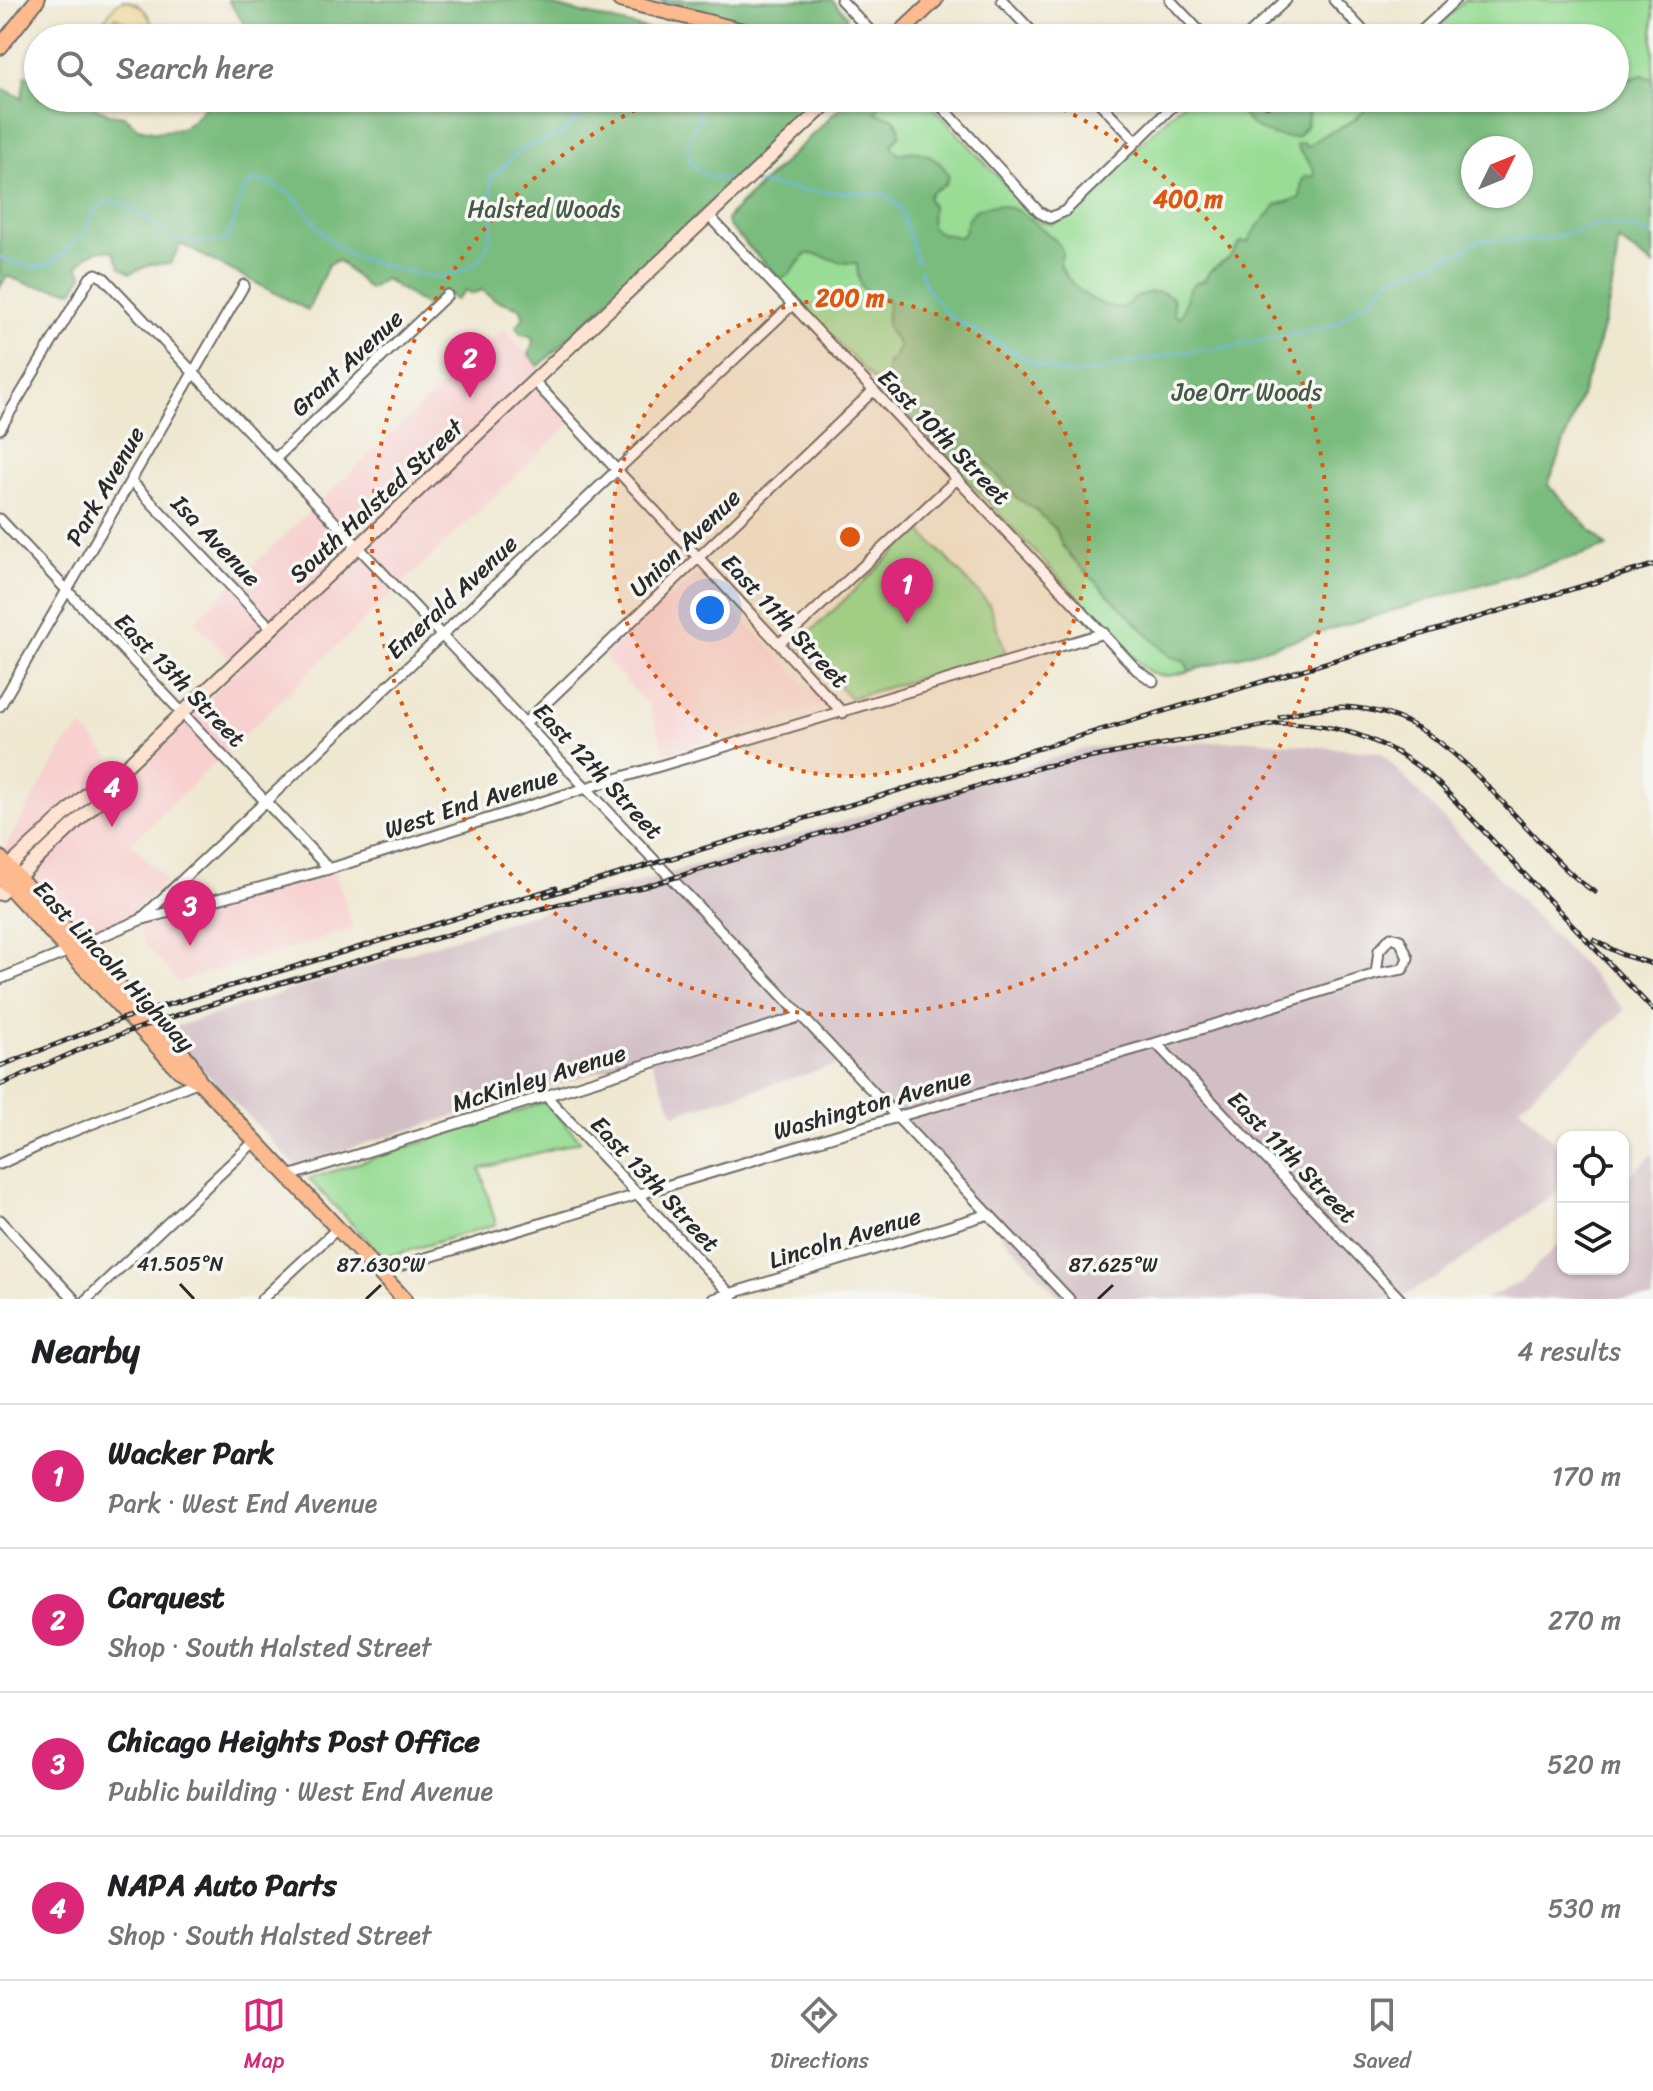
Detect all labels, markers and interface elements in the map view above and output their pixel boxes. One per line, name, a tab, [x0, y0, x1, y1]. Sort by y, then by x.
search box	[24, 24, 1629, 112]
text: Search here	[116, 41, 274, 95]
icon: search	[52, 46, 96, 90]
north arrow	[1461, 136, 1533, 208]
text: 400 m	[1153, 178, 1224, 220]
park label: Halsted Woods	[468, 188, 621, 230]
text: 200 m	[815, 277, 885, 319]
street label: Grant Avenue	[280, 299, 414, 427]
pin: 2	[444, 332, 496, 398]
street label: East 10th Street	[867, 359, 1021, 515]
park label: Joe Orr Woods	[1171, 371, 1323, 413]
street label: South Halsted Street	[279, 407, 474, 594]
street label: Park Avenue	[54, 418, 156, 554]
street label: Union Avenue	[619, 478, 751, 608]
street label: Isa Avenue	[160, 484, 271, 597]
centre of rings	[836, 523, 864, 551]
street label: Emerald Avenue	[376, 524, 528, 670]
street label: East 11th Street	[711, 543, 859, 699]
pin: 1	[881, 558, 933, 624]
your location	[690, 590, 730, 630]
street label: East 13th Street	[104, 602, 256, 758]
street label: East 12th Street	[523, 692, 673, 850]
street label: West End Avenue	[379, 755, 564, 851]
pin: 4	[86, 761, 138, 827]
street label: East Lincoln Highway	[23, 870, 206, 1062]
pin: 3	[164, 880, 216, 946]
street label: McKinley Avenue	[447, 1032, 631, 1124]
street label: Washington Avenue	[768, 1056, 976, 1152]
street label: East 11th Street	[1217, 1080, 1367, 1234]
street label: East 13th Street	[580, 1105, 730, 1263]
map controls	[1557, 1131, 1629, 1275]
button: locate	[1557, 1131, 1629, 1203]
street label: Lincoln Avenue	[764, 1195, 926, 1281]
button: layers	[1557, 1203, 1629, 1275]
text: 41.505°N	[137, 1247, 223, 1282]
text: 87.630°W	[337, 1248, 426, 1283]
text: 87.625°W	[1069, 1248, 1158, 1283]
text: Nearby	[32, 1321, 140, 1381]
text: 4 results	[1517, 1328, 1621, 1374]
text: Wacker Park	[108, 1426, 274, 1480]
text: 1	[52, 1453, 64, 1499]
text: 170 m	[1552, 1453, 1621, 1499]
text: Park · West End Avenue	[108, 1480, 377, 1526]
text: Carquest	[108, 1570, 225, 1624]
text: 2	[50, 1597, 66, 1643]
text: 270 m	[1548, 1597, 1621, 1643]
text: Shop · South Halsted Street	[108, 1624, 431, 1670]
text: Chicago Heights Post Office	[108, 1714, 480, 1768]
text: 3	[51, 1741, 65, 1787]
text: 520 m	[1547, 1741, 1621, 1787]
text: Public building · West End Avenue	[108, 1768, 493, 1814]
text: NAPA Auto Parts	[108, 1858, 337, 1912]
text: 4	[50, 1885, 66, 1931]
text: 530 m	[1548, 1885, 1621, 1931]
text: Shop · South Halsted Street	[108, 1912, 431, 1958]
tab: Map	[242, 1993, 286, 2080]
tab: Directions	[770, 1993, 869, 2080]
tab: Saved	[1353, 1993, 1411, 2080]

